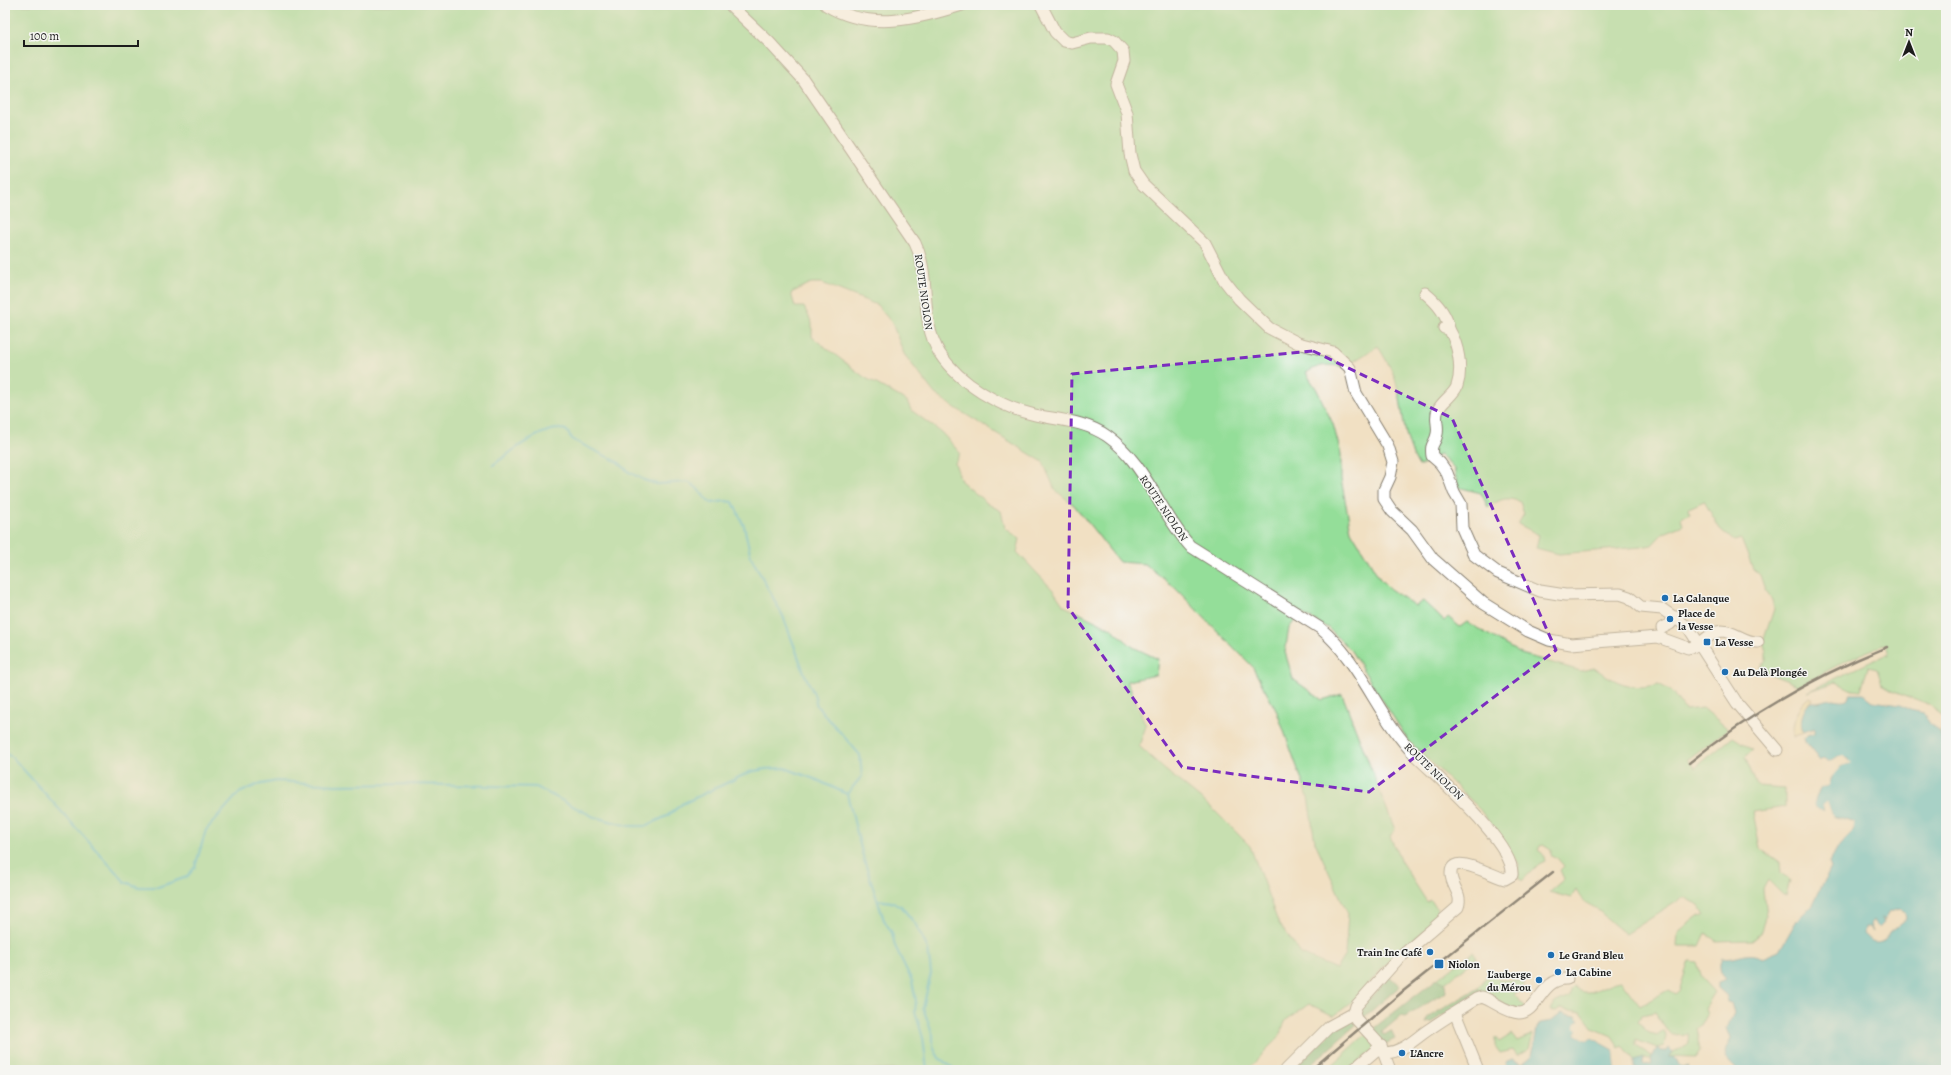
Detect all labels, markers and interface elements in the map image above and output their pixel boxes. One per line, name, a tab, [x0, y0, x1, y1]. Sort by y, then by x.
scale bar	[24, 22, 138, 48]
north arrow	[1889, 22, 1929, 62]
text: N	[1905, 25, 1913, 40]
text: 100 m	[30, 28, 59, 44]
street label: ROUTE NIOLON	[911, 253, 936, 331]
street label: ROUTE NIOLON	[1136, 472, 1191, 544]
place label: La Calanque	[1673, 591, 1729, 606]
marker: La Calanque	[1660, 593, 1670, 603]
place label: Place de la Vesse	[1678, 606, 1715, 634]
marker: Place de la Vesse	[1665, 614, 1675, 624]
place label: La Vesse	[1715, 635, 1753, 650]
marker: La Vesse	[1702, 637, 1712, 647]
place label: Au Delà Plongée	[1732, 665, 1807, 680]
marker: Au Delà Plongée	[1720, 667, 1730, 677]
street label: ROUTE NIOLON	[1401, 739, 1467, 804]
place label: Train Inc Café	[1357, 945, 1422, 960]
marker: Train Inc Café	[1425, 947, 1435, 957]
place label: Le Grand Bleu	[1559, 948, 1624, 963]
marker: Le Grand Bleu	[1546, 950, 1556, 960]
place label: Niolon	[1448, 957, 1480, 972]
marker: Niolon	[1433, 958, 1445, 970]
place label: La Cabine	[1566, 965, 1611, 980]
place label: L'auberge du Mérou	[1487, 967, 1532, 995]
marker: La Cabine	[1553, 967, 1563, 977]
marker: L'auberge du Mérou	[1534, 975, 1544, 985]
place label: L’Ancre	[1410, 1046, 1444, 1061]
marker: L’Ancre	[1397, 1048, 1407, 1058]

